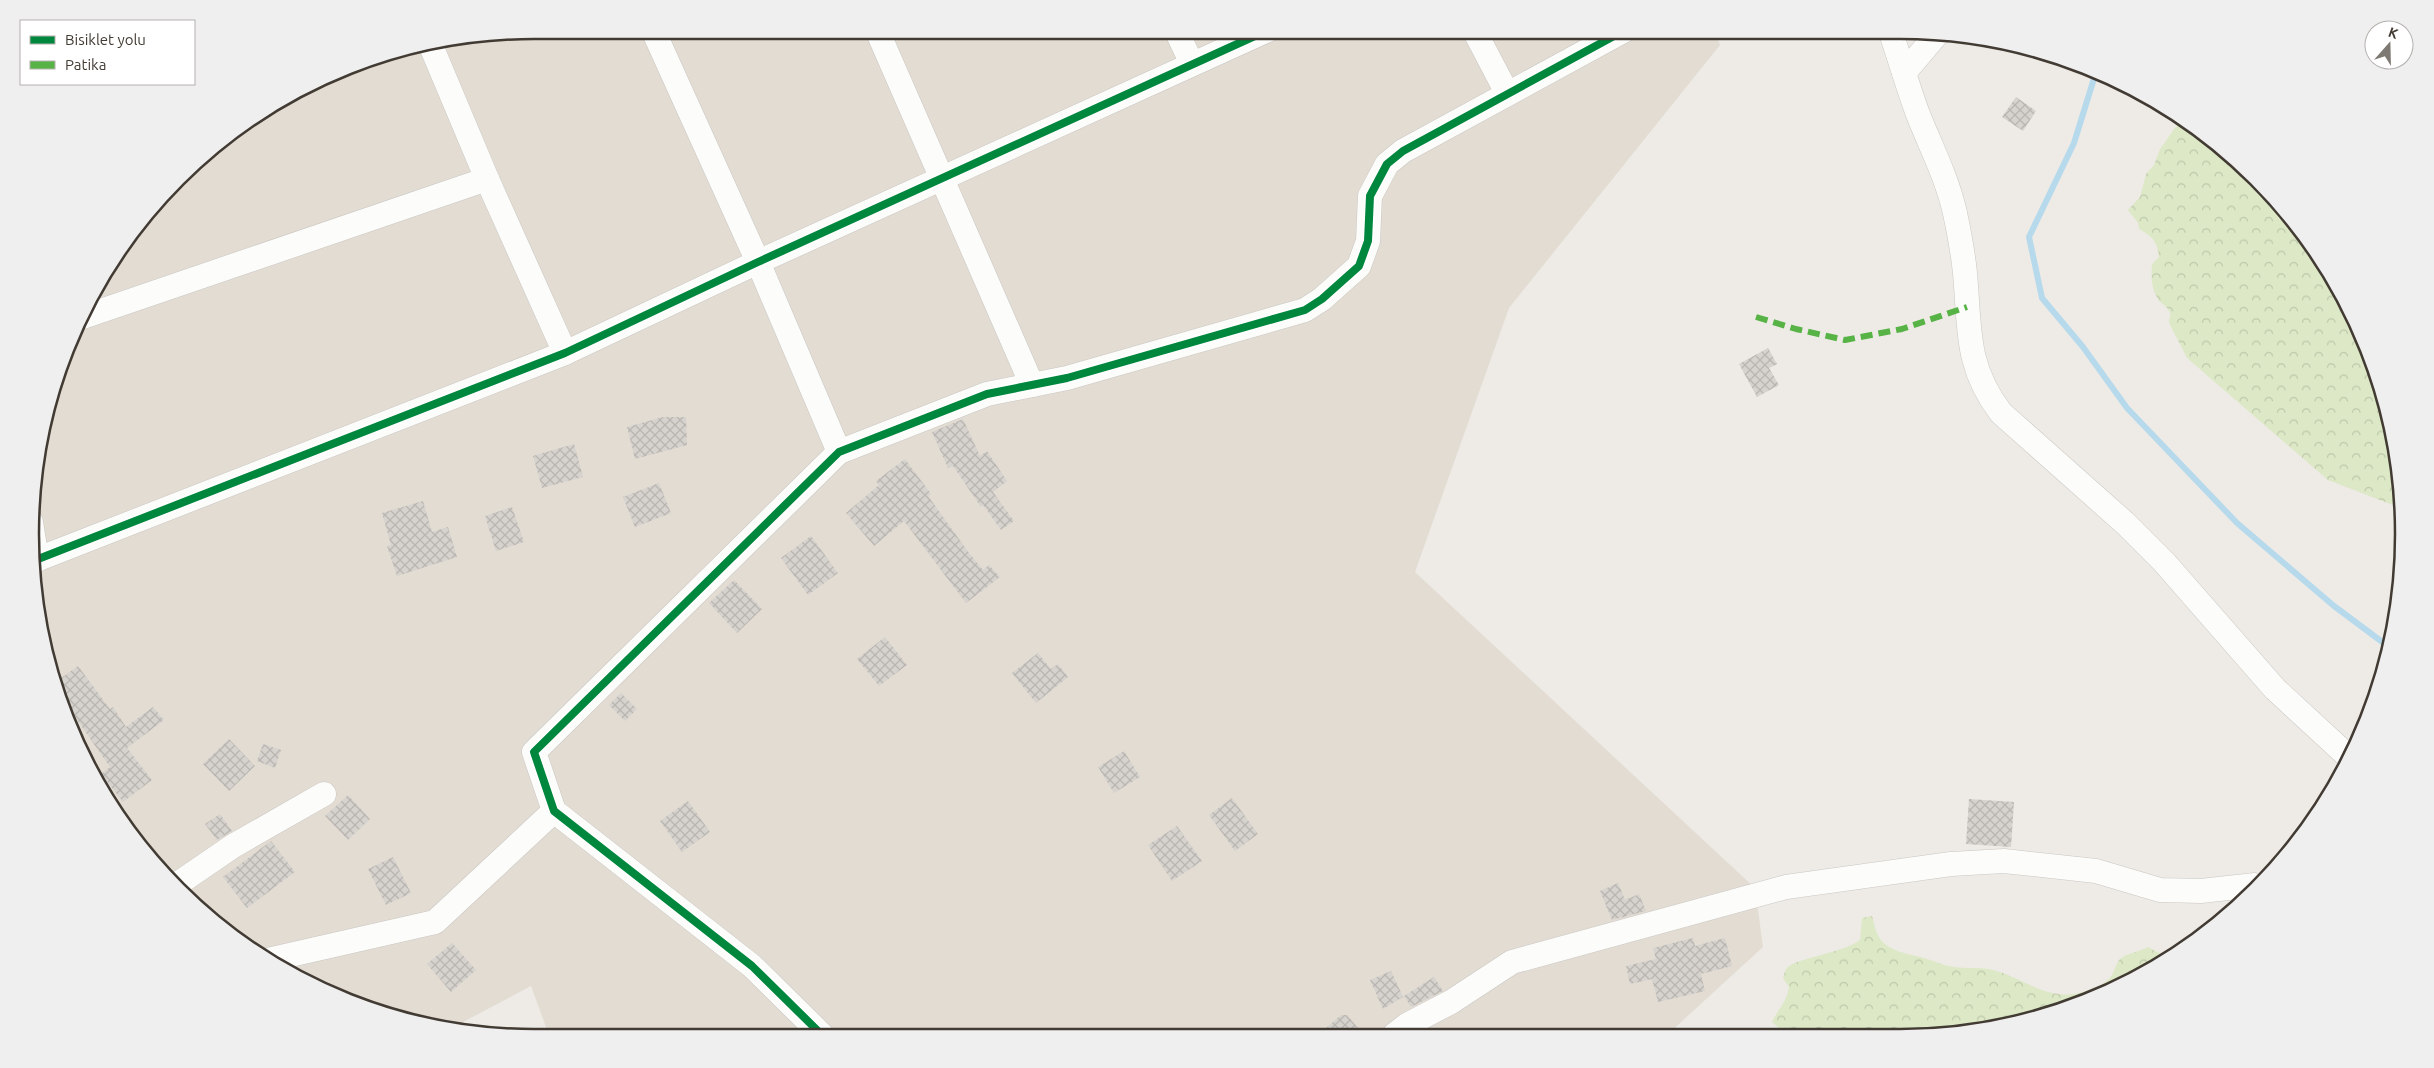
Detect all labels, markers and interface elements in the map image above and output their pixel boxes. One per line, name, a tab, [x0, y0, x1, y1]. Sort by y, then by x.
legend	[20, 20, 195, 85]
north arrow	[2364, 20, 2414, 70]
text: K	[2386, 24, 2401, 42]
text: Bisiklet yolu	[65, 31, 146, 48]
text: Patika	[65, 56, 106, 73]

